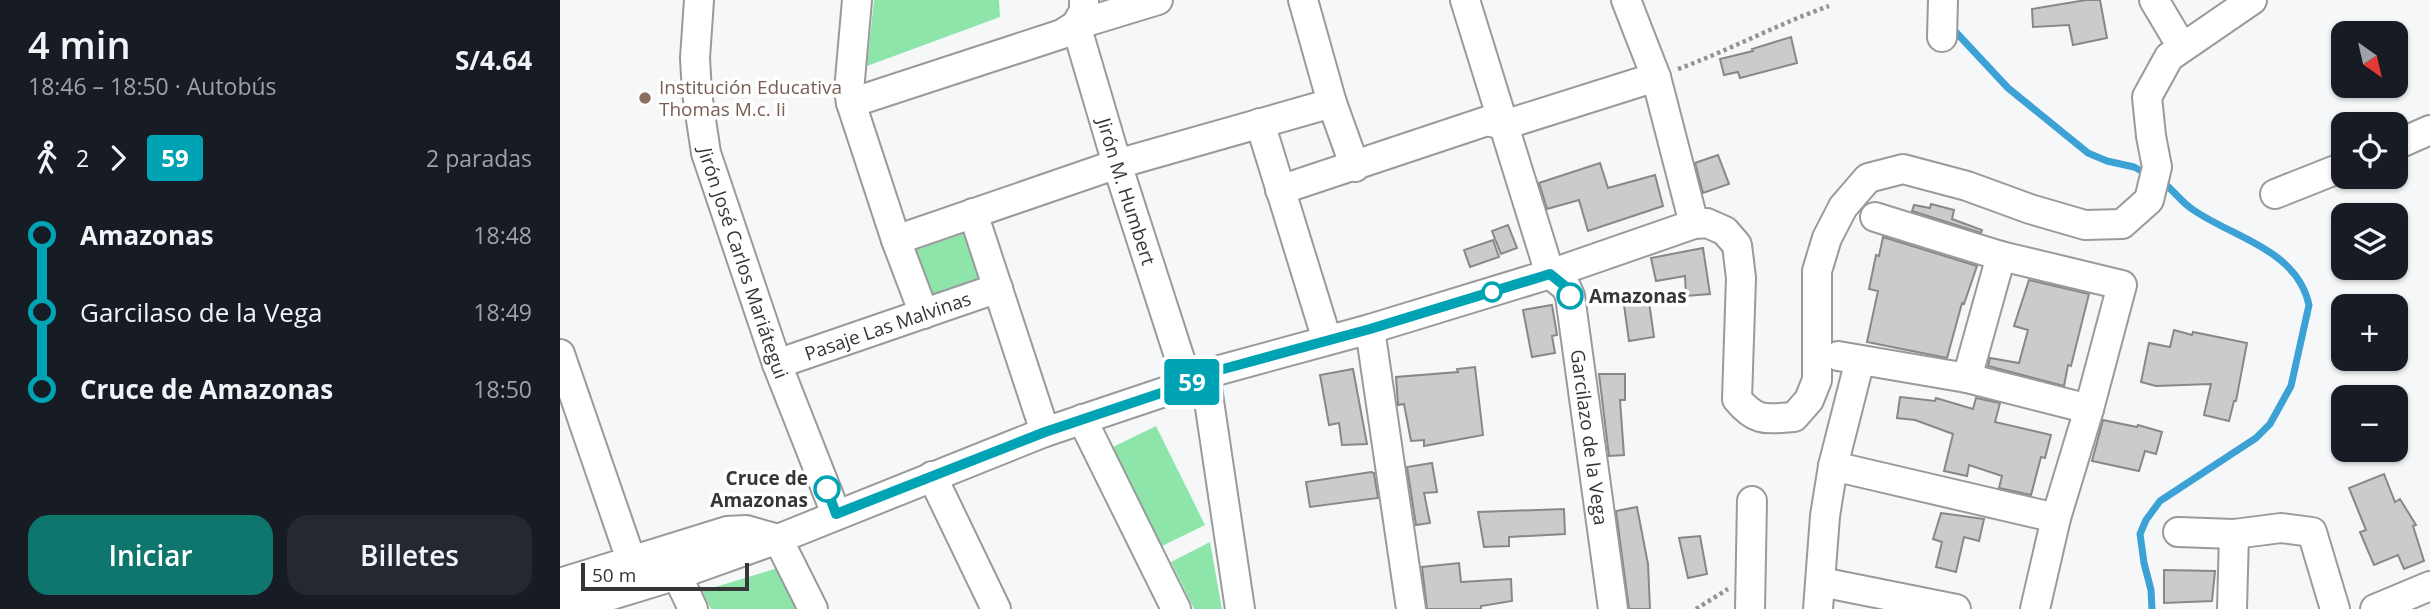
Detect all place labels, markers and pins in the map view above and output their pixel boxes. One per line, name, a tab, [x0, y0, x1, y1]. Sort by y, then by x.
place label: Institución Educativa Thomas M.c. Ii	[659, 74, 842, 122]
marker: Institución Educativa Thomas M.c. Ii	[637, 90, 653, 106]
unlabelled marker	[1482, 282, 1502, 302]
marker: Amazonas	[1557, 283, 1583, 309]
place label: Amazonas	[1589, 283, 1687, 309]
place label: Cruce de Amazonas	[710, 465, 808, 513]
marker: Cruce de Amazonas	[814, 476, 840, 502]

